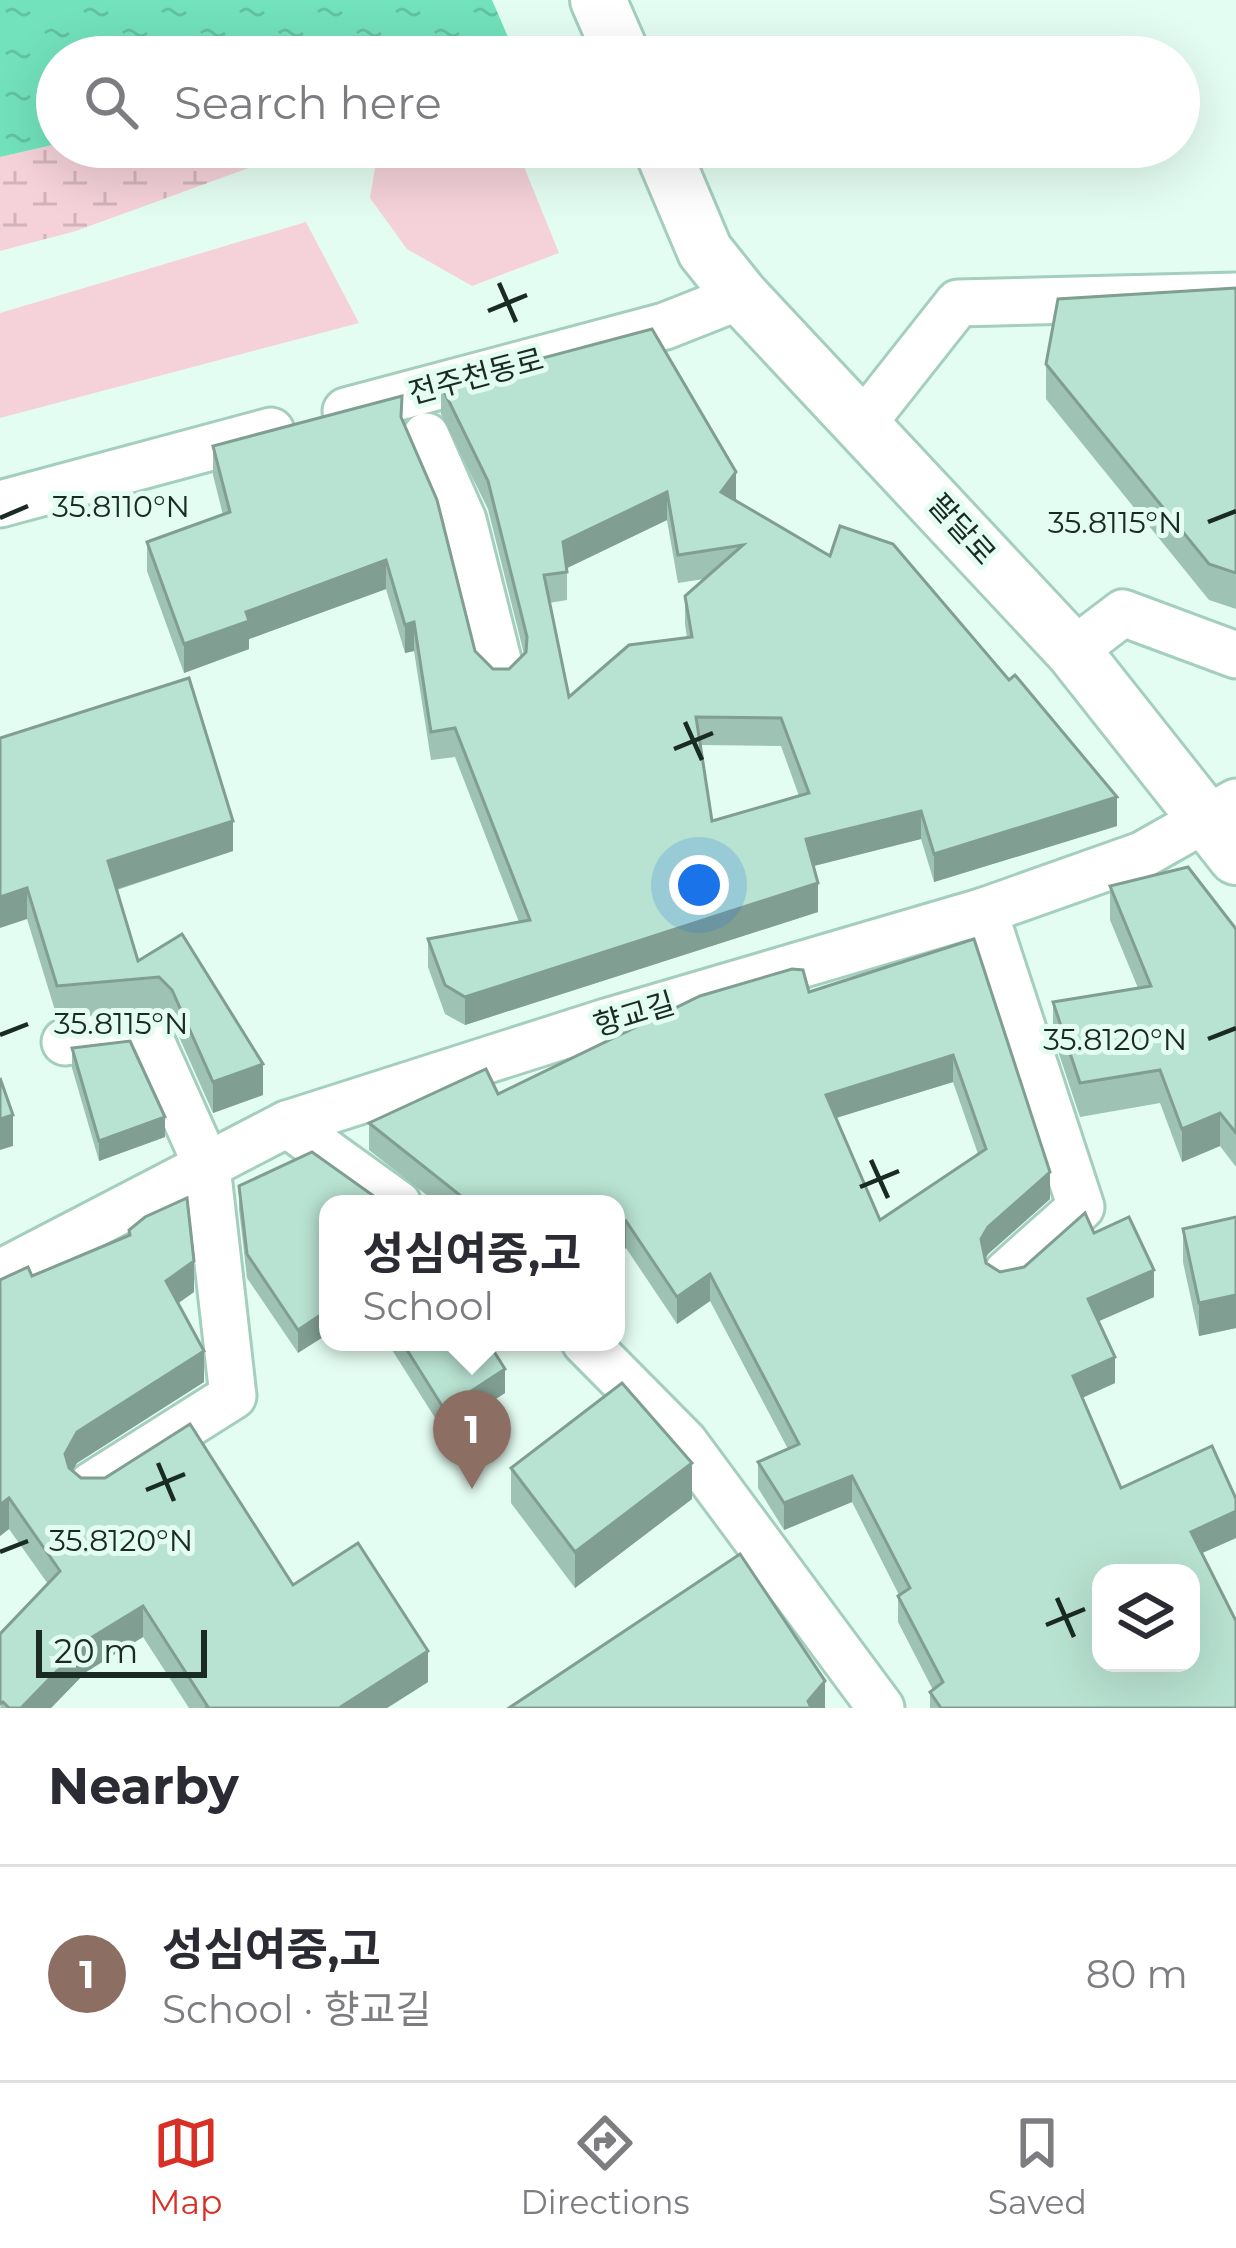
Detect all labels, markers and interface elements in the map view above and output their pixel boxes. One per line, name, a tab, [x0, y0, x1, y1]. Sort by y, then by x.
search box	[36, 36, 1200, 168]
icon: search	[78, 69, 144, 135]
text: Search here	[174, 75, 442, 130]
street label: 전주천동로	[405, 340, 547, 412]
street label: 팔달로	[921, 486, 1003, 572]
text: 35.8110°N	[52, 488, 190, 525]
text: 35.8115°N	[1048, 504, 1182, 541]
your location	[669, 855, 729, 915]
street label: 향교길	[589, 984, 679, 1044]
text: 35.8115°N	[54, 1005, 188, 1042]
text: 35.8120°N	[1043, 1021, 1187, 1058]
popup	[319, 1195, 625, 1351]
text: 성심여중,고	[363, 1225, 581, 1280]
text: School	[363, 1282, 494, 1330]
pin: 1	[433, 1390, 511, 1489]
text: 35.8120°N	[49, 1522, 193, 1559]
map controls	[1092, 1564, 1200, 1672]
button: layers	[1092, 1564, 1200, 1672]
scale bar	[36, 1624, 207, 1677]
text: 20 m	[54, 1631, 138, 1671]
text: Nearby	[48, 1755, 239, 1817]
text: 성심여중,고	[162, 1921, 381, 1976]
text: 1	[79, 1950, 95, 1998]
text: 80 m	[1086, 1950, 1188, 1998]
text: School · 향교길	[162, 1985, 431, 2033]
tab: Map	[149, 2110, 222, 2222]
tab: Directions	[521, 2110, 690, 2222]
tab: Saved	[988, 2110, 1087, 2222]

